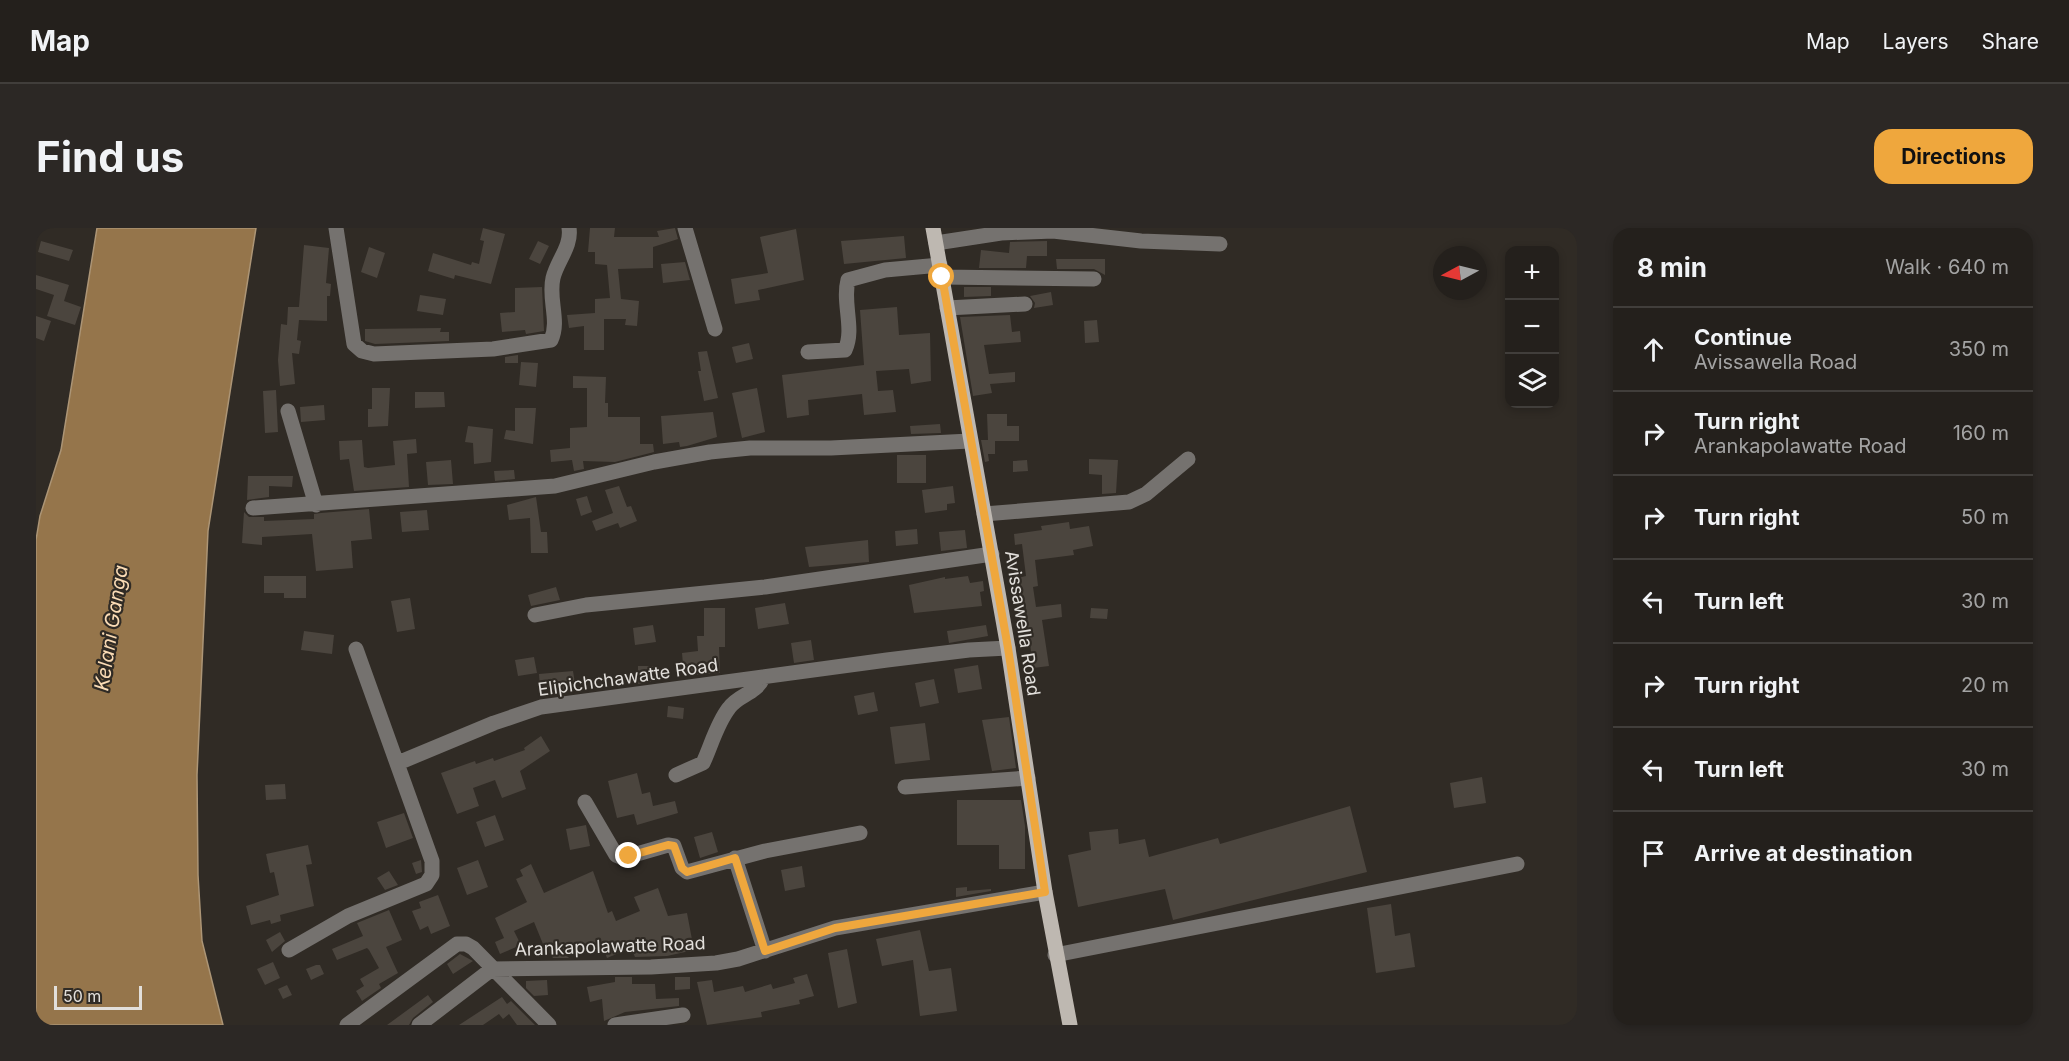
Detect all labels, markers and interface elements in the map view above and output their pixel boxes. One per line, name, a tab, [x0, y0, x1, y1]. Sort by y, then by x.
text: Map	[30, 24, 90, 58]
text: Map	[1806, 29, 1850, 54]
text: Layers	[1883, 29, 1949, 54]
text: Share	[1982, 29, 2039, 54]
button: Directions	[1874, 129, 2033, 184]
text: Find us	[36, 131, 184, 182]
north arrow	[1433, 246, 1487, 300]
map controls	[1505, 246, 1559, 408]
button: +	[1505, 246, 1559, 300]
text: 8 min	[1637, 252, 1707, 283]
text: Walk · 640 m	[1885, 255, 2009, 279]
route start	[928, 263, 954, 289]
button: −	[1505, 300, 1559, 354]
text: Continue	[1694, 324, 1792, 350]
icon: ahead	[1637, 333, 1670, 366]
text: 350 m	[1949, 337, 2009, 361]
text: Avissawella Road	[1694, 350, 1857, 374]
button: layers	[1505, 354, 1559, 408]
text: Turn right	[1694, 408, 1800, 434]
icon: right	[1637, 417, 1670, 450]
text: 160 m	[1953, 421, 2009, 445]
text: Arankapolawatte Road	[1694, 434, 1906, 458]
icon: right	[1637, 501, 1670, 534]
text: Turn right	[1694, 504, 1800, 530]
text: 50 m	[1961, 505, 2009, 529]
street label: Avissawella Road	[1001, 549, 1045, 697]
water label: Kelani Ganga	[89, 563, 133, 693]
icon: left	[1637, 585, 1670, 618]
text: Turn left	[1694, 588, 1784, 614]
text: 30 m	[1961, 589, 2009, 613]
street label: Elipichchawatte Road	[536, 654, 720, 700]
icon: right	[1637, 669, 1670, 702]
text: Turn right	[1694, 672, 1800, 698]
text: 20 m	[1961, 673, 2009, 697]
icon: left	[1637, 753, 1670, 786]
text: Turn left	[1694, 756, 1784, 782]
text: 30 m	[1961, 757, 2009, 781]
icon: arrive	[1637, 837, 1670, 870]
text: Arrive at destination	[1694, 840, 1913, 866]
route end	[615, 842, 641, 868]
street label: Arankapolawatte Road	[514, 932, 706, 960]
scale bar	[54, 983, 142, 1010]
text: 50 m	[63, 986, 101, 1006]

